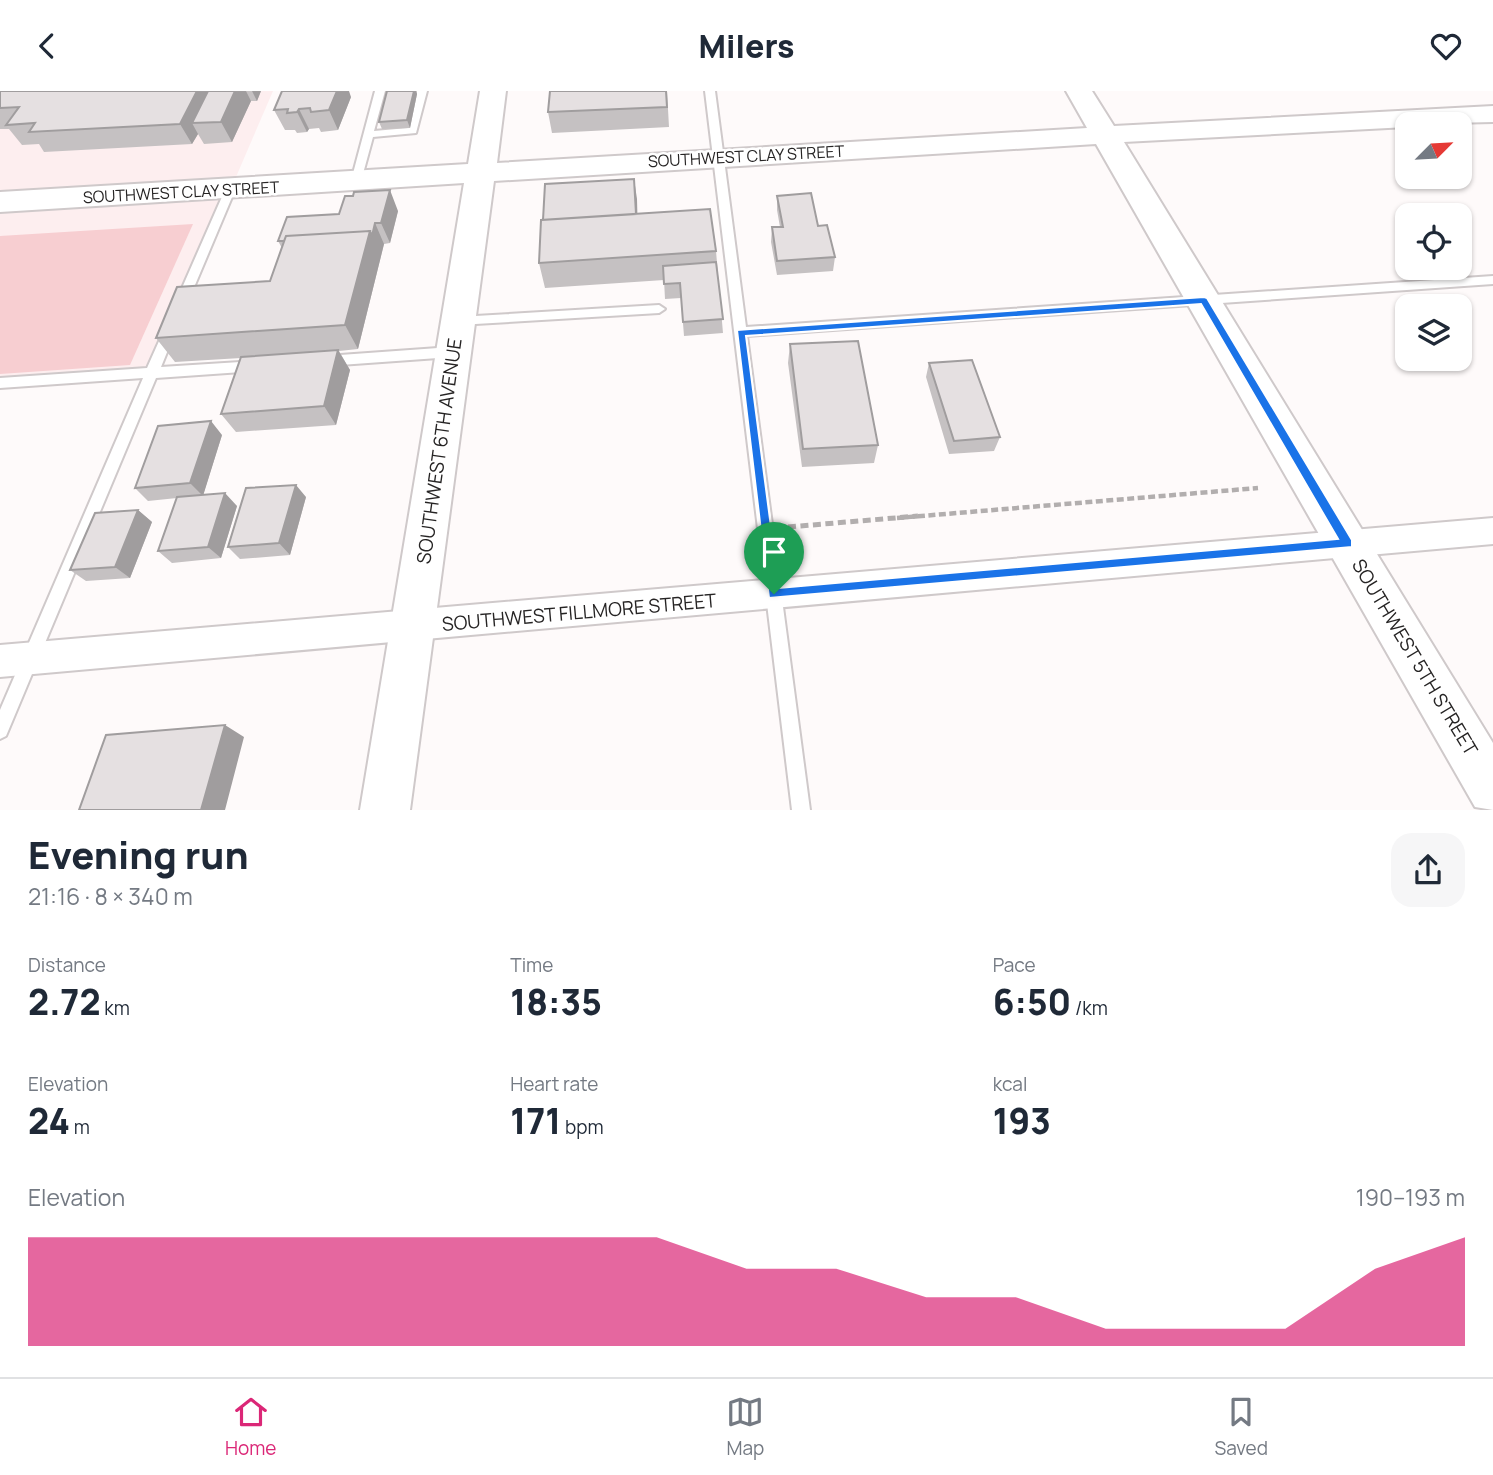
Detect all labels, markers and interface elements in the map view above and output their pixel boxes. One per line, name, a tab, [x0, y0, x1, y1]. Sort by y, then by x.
text: Milers	[699, 24, 794, 68]
icon: back	[28, 27, 66, 65]
icon: heart	[1427, 27, 1465, 65]
north arrow	[1395, 112, 1472, 189]
map controls	[1395, 112, 1472, 371]
street label: SOUTHWEST CLAY STREET	[647, 140, 845, 172]
street label: SOUTHWEST CLAY STREET	[82, 176, 280, 208]
button: locate	[1395, 203, 1472, 280]
button: layers	[1395, 294, 1472, 371]
street label: SOUTHWEST 6TH AVENUE	[410, 336, 468, 566]
pin	[744, 522, 804, 594]
icon: arrive	[755, 533, 793, 571]
street label: SOUTHWEST 5TH STREET	[1346, 554, 1484, 761]
street label: SOUTHWEST FILLMORE STREET	[441, 587, 718, 637]
text: Evening run	[28, 828, 249, 880]
button: share	[1391, 833, 1465, 907]
text: 21:16 · 8 × 340 m	[28, 880, 193, 912]
text: Distance	[28, 952, 106, 978]
text: Time	[510, 952, 553, 978]
text: Pace	[993, 952, 1036, 978]
text: 2.72	[28, 978, 101, 1026]
text: 18:35	[510, 978, 602, 1026]
text: 6:50	[993, 978, 1071, 1026]
text: km	[101, 995, 130, 1021]
text: /km	[1071, 995, 1108, 1021]
text: Elevation	[28, 1071, 108, 1097]
text: Heart rate	[510, 1071, 598, 1097]
text: kcal	[993, 1071, 1027, 1097]
text: 24	[28, 1097, 70, 1145]
text: 171	[510, 1097, 561, 1145]
text: 193	[993, 1097, 1051, 1145]
text: m	[70, 1114, 90, 1140]
text: bpm	[561, 1114, 604, 1140]
text: Elevation	[28, 1181, 125, 1213]
text: 190–193 m	[1356, 1181, 1465, 1213]
tab: Home	[225, 1393, 276, 1461]
tab: Map	[726, 1393, 764, 1461]
tab: Saved	[1214, 1393, 1268, 1461]

